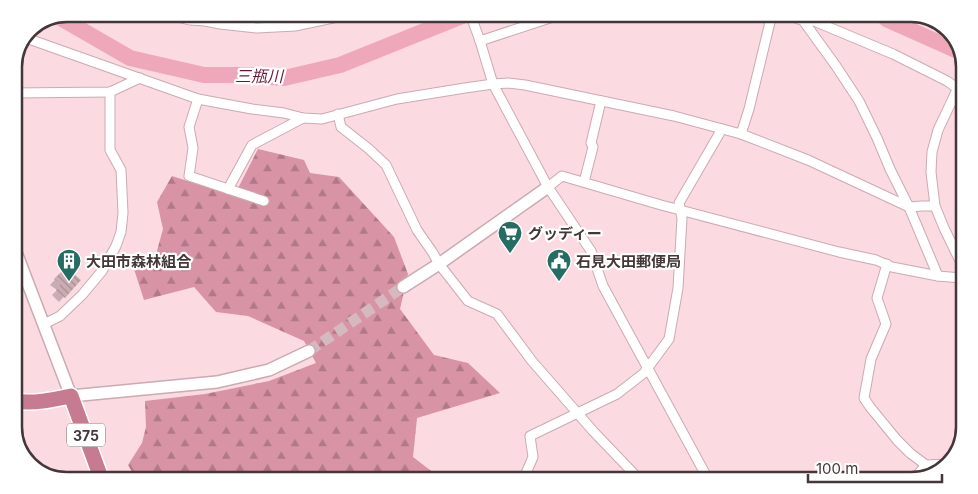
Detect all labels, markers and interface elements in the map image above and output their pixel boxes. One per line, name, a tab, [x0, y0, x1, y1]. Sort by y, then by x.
water label: 三瓶川	[235, 66, 285, 86]
supermarket icon: グッディー	[497, 220, 523, 254]
place label: グッディー	[528, 224, 602, 243]
building icon: 大田市森林組合	[56, 248, 82, 282]
public building icon: 石見大田郵便局	[546, 248, 572, 282]
place label: 大田市森林組合	[86, 252, 192, 271]
place label: 石見大田郵便局	[576, 252, 681, 271]
road number: 375	[67, 424, 105, 446]
scale bar	[808, 452, 942, 484]
text: 100 m	[816, 459, 858, 478]

